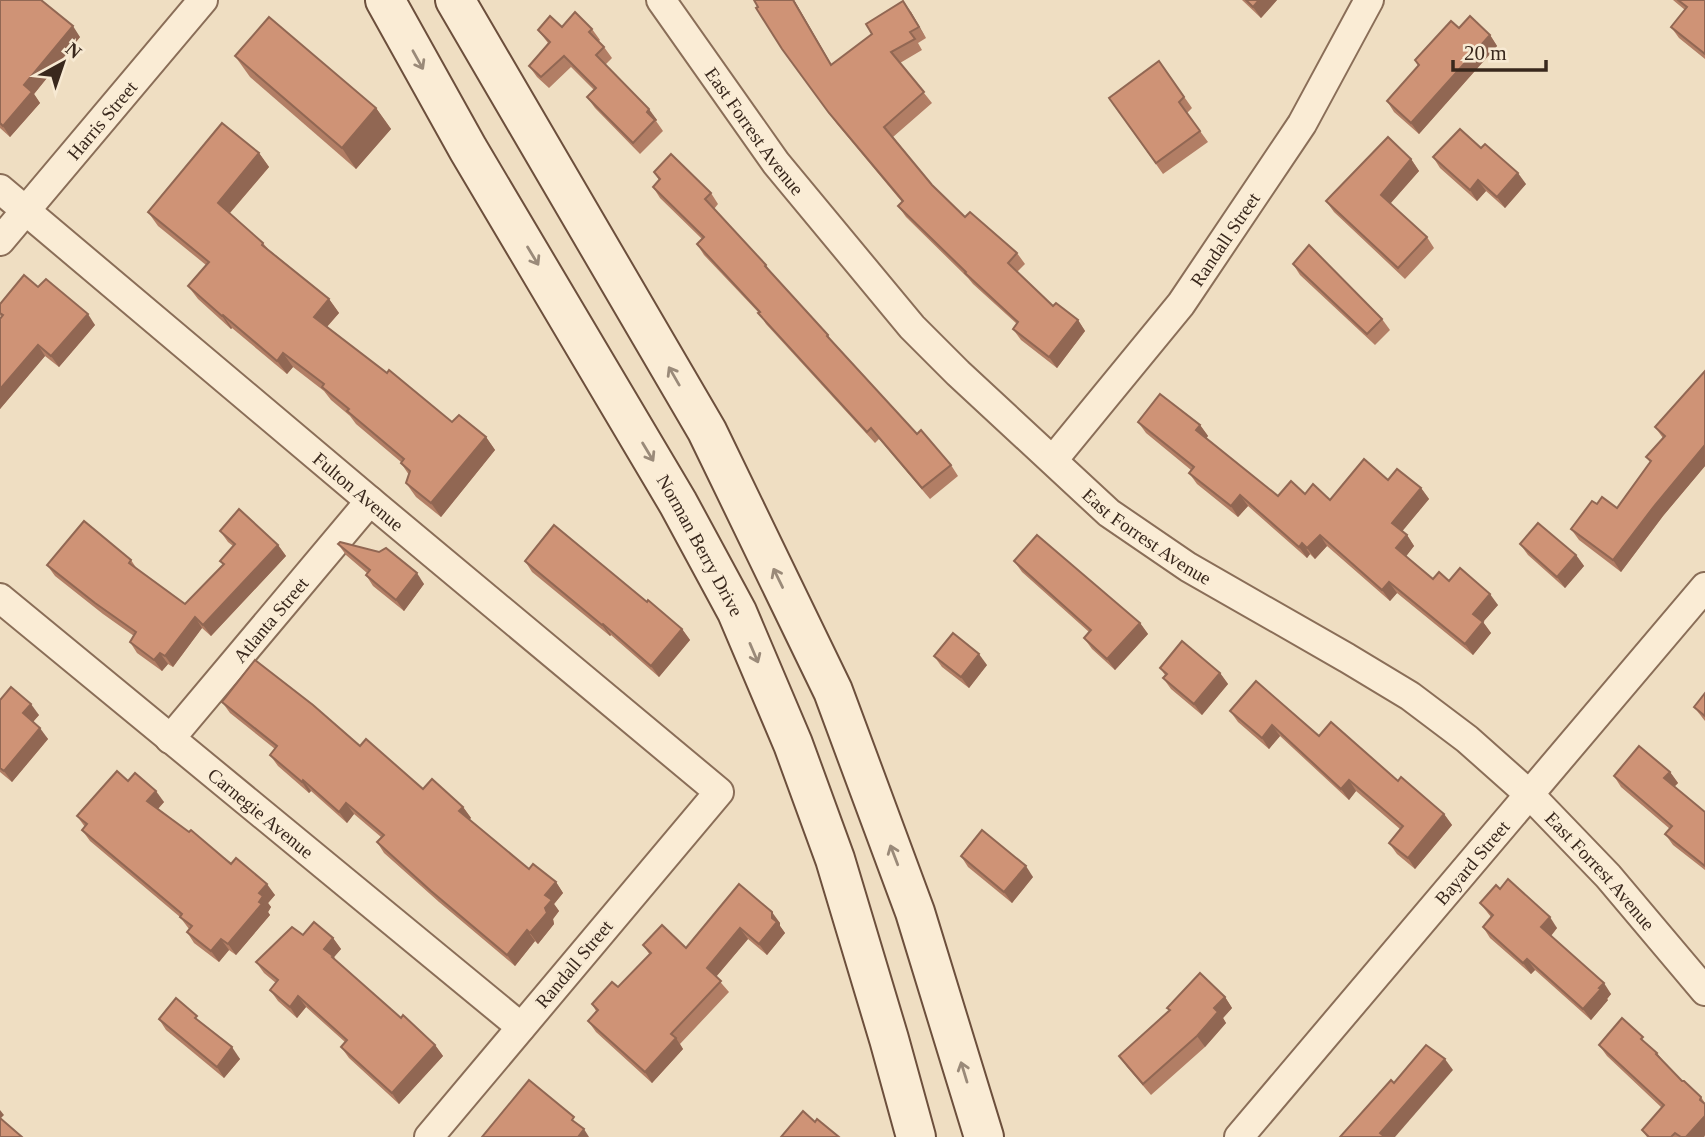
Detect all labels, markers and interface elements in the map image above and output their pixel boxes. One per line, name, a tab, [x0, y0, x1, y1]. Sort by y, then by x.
north arrow	[28, 28, 98, 98]
scale bar	[1453, 28, 1546, 72]
text: N	[62, 38, 86, 63]
text: 20 m	[1464, 41, 1507, 65]
one-way arrow	[411, 49, 425, 69]
street label: East Forrest Avenue	[701, 63, 808, 199]
street label: Harris Street	[63, 76, 141, 164]
street label: Randall Street	[1186, 188, 1264, 290]
one-way arrow	[526, 245, 540, 265]
one-way arrow	[667, 366, 681, 386]
one-way arrow	[641, 442, 655, 462]
street label: Fulton Avenue	[309, 448, 408, 535]
street label: Norman Berry Drive	[653, 471, 748, 620]
street label: East Forrest Avenue	[1078, 484, 1215, 589]
one-way arrow	[771, 568, 785, 589]
street label: Atlanta Street	[229, 572, 313, 667]
one-way arrow	[749, 642, 762, 663]
street label: Carnegie Avenue	[204, 763, 318, 862]
street label: East Forrest Avenue	[1541, 807, 1659, 934]
street label: Bayard Street	[1430, 815, 1514, 909]
one-way arrow	[887, 845, 900, 867]
street label: Randall Street	[531, 915, 617, 1012]
one-way arrow	[957, 1061, 970, 1083]

